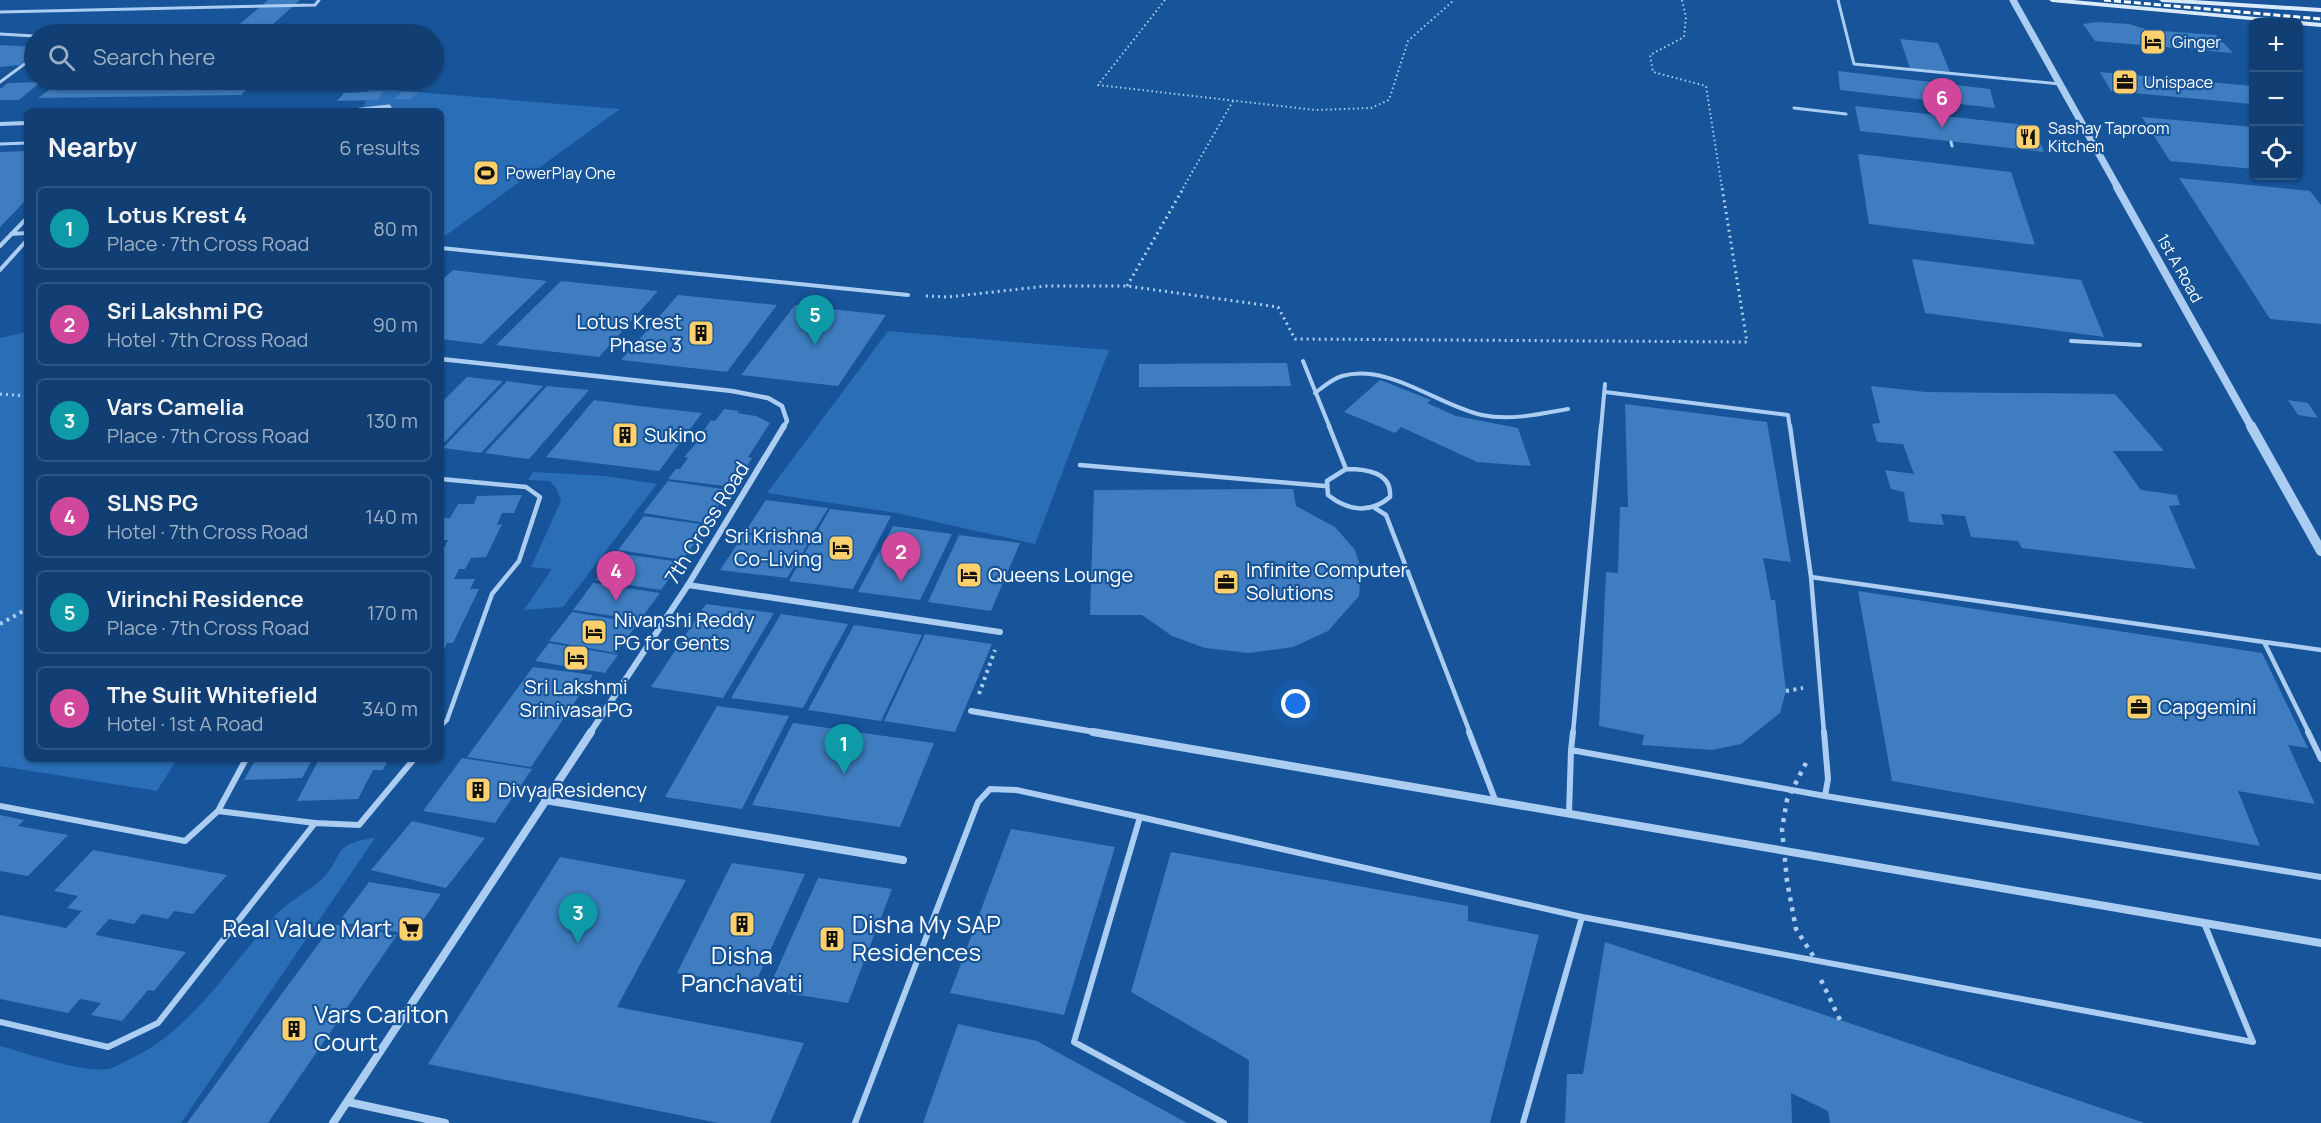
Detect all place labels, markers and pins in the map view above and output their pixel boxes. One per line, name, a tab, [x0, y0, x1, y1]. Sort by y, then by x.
hotel icon: Ginger	[2138, 27, 2168, 57]
place label: Ginger	[2172, 31, 2221, 53]
office icon: Unispace	[2110, 67, 2140, 97]
place label: Unispace	[2144, 71, 2213, 93]
pin: 6	[1922, 78, 1962, 128]
place label: Sashay Taproom Kitchen	[2048, 117, 2170, 157]
restaurant icon: Sashay Taproom Kitchen	[2013, 122, 2043, 152]
sports icon: PowerPlay One	[471, 158, 501, 188]
place label: PowerPlay One	[506, 162, 616, 184]
pin: 5	[796, 296, 834, 345]
place label: Lotus Krest Phase 3	[576, 308, 682, 358]
building icon: Lotus Krest Phase 3	[686, 318, 716, 348]
building icon: Sukino	[610, 420, 640, 450]
place label: Sukino	[644, 421, 707, 448]
place label: Sri Krishna Co-Living	[725, 522, 822, 572]
pin: 2	[882, 532, 920, 582]
hotel icon: Sri Krishna Co-Living	[826, 533, 856, 563]
pin: 4	[596, 552, 636, 601]
place label: Infinite Computer Solutions	[1246, 556, 1408, 606]
hotel icon: Queens Lounge	[954, 560, 984, 590]
place label: Queens Lounge	[988, 561, 1133, 588]
office icon: Infinite Computer Solutions	[1211, 567, 1241, 597]
place label: Nivanshi Reddy PG for Gents	[614, 606, 755, 656]
hotel icon: Nivanshi Reddy PG for Gents	[579, 617, 609, 647]
hotel icon: Sri Lakshmi Srinivasa PG	[561, 643, 591, 673]
place label: Sri Lakshmi Srinivasa PG	[519, 673, 633, 723]
office icon: Capgemini	[2124, 692, 2154, 722]
place label: Capgemini	[2158, 693, 2257, 720]
pin: 1	[824, 724, 864, 774]
building icon: Divya Residency	[463, 775, 493, 805]
place label: Divya Residency	[498, 776, 648, 803]
pin: 3	[558, 894, 598, 943]
place label: Disha My SAP Residences	[852, 907, 1001, 968]
building icon: Disha Panchavati	[727, 909, 757, 939]
place label: Real Value Mart	[222, 911, 392, 944]
supermarket icon: Real Value Mart	[396, 914, 426, 944]
building icon: Disha My SAP Residences	[817, 924, 847, 954]
place label: Disha Panchavati	[681, 938, 803, 999]
place label: Vars Carlton Court	[314, 997, 449, 1058]
building icon: Vars Carlton Court	[279, 1014, 309, 1044]

